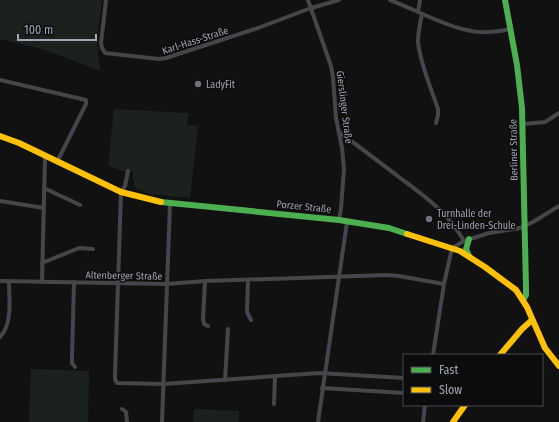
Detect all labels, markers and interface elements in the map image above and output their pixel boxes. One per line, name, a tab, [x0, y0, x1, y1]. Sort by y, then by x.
scale bar	[18, 16, 96, 42]
text: 100 m	[24, 23, 53, 37]
street label: Karl-Hass-Straße	[161, 25, 230, 57]
street label: Gierslinger Straße	[334, 70, 354, 144]
marker: LadyFit	[193, 79, 203, 89]
place label: LadyFit	[206, 79, 236, 91]
street label: Berliner Straße	[507, 119, 521, 181]
street label: Porzer Straße	[276, 198, 332, 216]
place label: Turnhalle der Drei-Linden-Schule	[437, 208, 516, 232]
marker: Turnhalle der Drei-Linden-Schule	[424, 214, 434, 224]
street label: Altenberger Straße	[86, 269, 163, 283]
legend	[403, 354, 543, 406]
text: Fast	[439, 363, 458, 377]
text: Slow	[439, 383, 462, 397]

